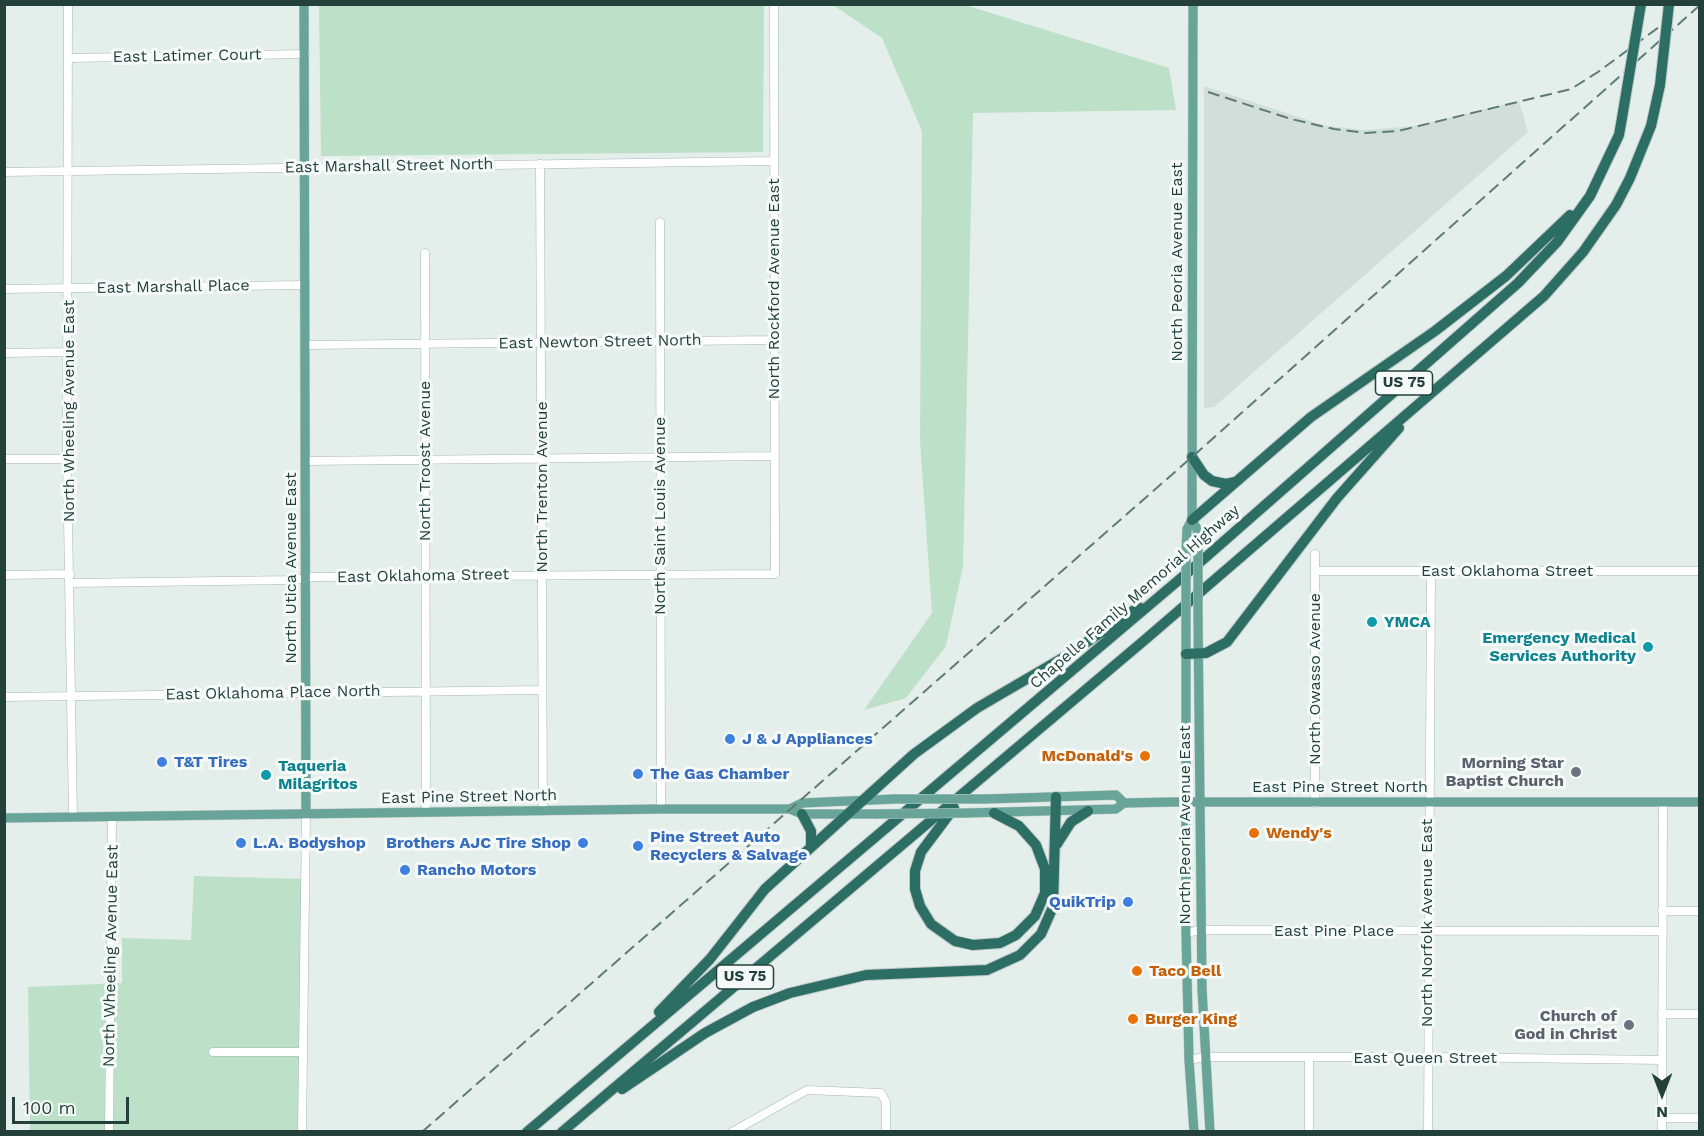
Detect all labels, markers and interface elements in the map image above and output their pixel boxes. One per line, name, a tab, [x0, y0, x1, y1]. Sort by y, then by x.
street label: East Latimer Court	[112, 45, 262, 67]
street label: East Marshall Street North	[284, 155, 494, 177]
street label: North Peoria Avenue East	[1167, 162, 1187, 362]
street label: North Rockford Avenue East	[764, 178, 784, 400]
street label: East Marshall Place	[96, 276, 250, 298]
street label: North Wheeling Avenue East	[59, 300, 79, 522]
street label: East Newton Street North	[498, 331, 702, 353]
road number: US 75	[1376, 371, 1432, 395]
street label: North Troost Avenue	[415, 381, 435, 541]
street label: North Trenton Avenue	[532, 401, 552, 573]
street label: North Saint Louis Avenue	[650, 417, 670, 615]
street label: North Utica Avenue East	[281, 472, 301, 664]
street label: Chapelle Family Memorial Highway	[1026, 501, 1244, 693]
street label: East Oklahoma Street	[1421, 561, 1593, 581]
street label: East Oklahoma Street	[337, 565, 509, 587]
street label: North Owasso Avenue	[1305, 593, 1325, 765]
place label: YMCA	[1384, 612, 1431, 632]
marker: YMCA	[1365, 615, 1379, 629]
place label: Emergency Medical Services Authority	[1482, 628, 1636, 666]
marker: Emergency Medical Services Authority	[1641, 640, 1655, 654]
street label: East Oklahoma Place North	[165, 682, 381, 704]
street label: North Peoria Avenue East	[1175, 725, 1195, 925]
place label: J & J Appliances	[742, 729, 873, 749]
marker: J & J Appliances	[723, 732, 737, 746]
place label: McDonald's	[1041, 746, 1133, 766]
marker: McDonald's	[1138, 749, 1152, 763]
place label: T&T Tires	[174, 752, 247, 772]
place label: Morning Star Baptist Church	[1446, 753, 1564, 791]
marker: T&T Tires	[155, 755, 169, 769]
place label: Taqueria Milagritos	[278, 756, 358, 794]
place label: The Gas Chamber	[650, 764, 789, 784]
marker: Morning Star Baptist Church	[1569, 765, 1583, 779]
marker: The Gas Chamber	[631, 767, 645, 781]
marker: Taqueria Milagritos	[259, 768, 273, 782]
street label: East Pine Street North	[1252, 777, 1428, 797]
street label: East Pine Street North	[381, 786, 557, 808]
street label: North Norfolk Avenue East	[1417, 819, 1437, 1027]
place label: Wendy's	[1266, 823, 1332, 843]
marker: Wendy's	[1247, 826, 1261, 840]
place label: Pine Street Auto Recyclers & Salvage	[650, 827, 807, 865]
place label: L.A. Bodyshop	[253, 833, 366, 853]
place label: Brothers AJC Tire Shop	[386, 833, 571, 853]
marker: L.A. Bodyshop	[234, 836, 248, 850]
marker: Brothers AJC Tire Shop	[576, 836, 590, 850]
marker: Pine Street Auto Recyclers & Salvage	[631, 839, 645, 853]
street label: North Wheeling Avenue East	[99, 845, 123, 1067]
place label: Rancho Motors	[417, 860, 536, 880]
marker: Rancho Motors	[398, 863, 412, 877]
place label: QuikTrip	[1049, 892, 1116, 912]
marker: QuikTrip	[1121, 895, 1135, 909]
street label: East Pine Place	[1274, 921, 1394, 941]
place label: Taco Bell	[1149, 961, 1221, 981]
marker: Taco Bell	[1130, 964, 1144, 978]
road number: US 75	[716, 965, 774, 989]
place label: Church of God in Christ	[1514, 1006, 1617, 1044]
place label: Burger King	[1145, 1009, 1237, 1029]
marker: Burger King	[1126, 1012, 1140, 1026]
marker: Church of God in Christ	[1622, 1018, 1636, 1032]
street label: East Queen Street	[1353, 1048, 1497, 1068]
north arrow	[1632, 1064, 1692, 1124]
scale bar	[15, 1085, 132, 1123]
text: 100 m	[23, 1097, 76, 1118]
text: N	[1656, 1103, 1668, 1122]

